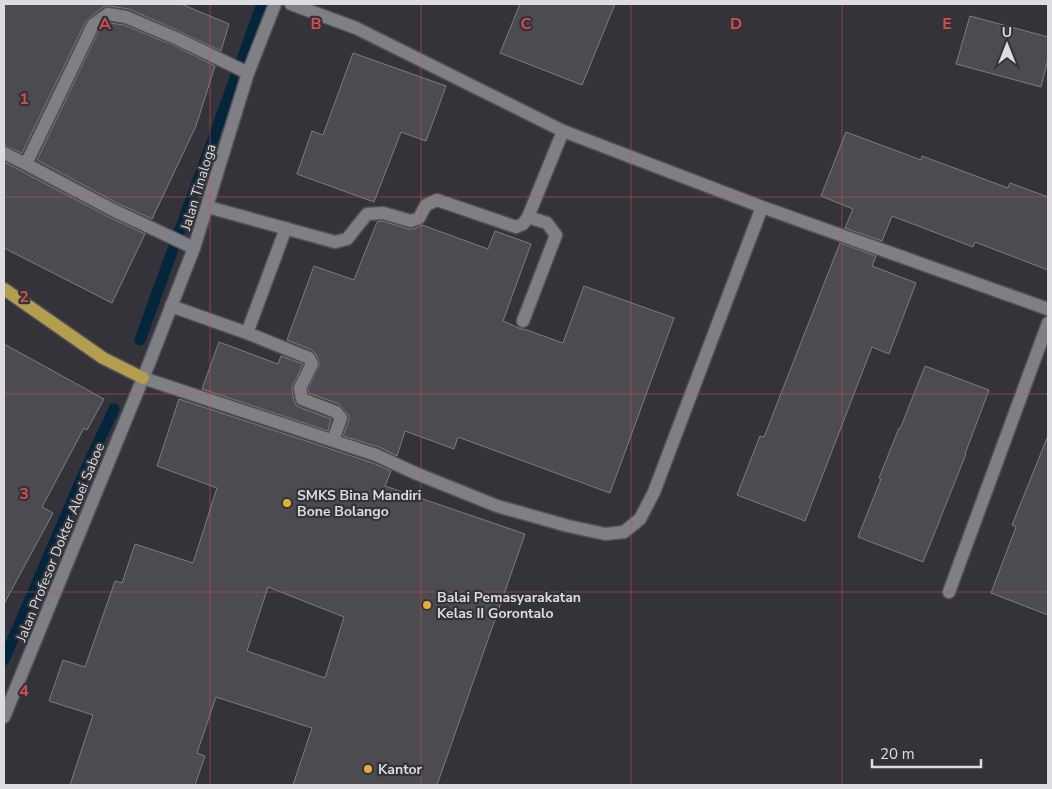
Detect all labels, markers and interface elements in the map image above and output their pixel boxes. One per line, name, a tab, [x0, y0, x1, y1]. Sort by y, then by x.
text: A	[99, 13, 111, 35]
text: B	[310, 13, 322, 35]
text: C	[521, 13, 532, 35]
text: D	[730, 13, 742, 35]
text: E	[942, 13, 952, 35]
north arrow	[982, 20, 1032, 70]
text: U	[1002, 23, 1012, 42]
text: 1	[19, 88, 29, 110]
street label: Jalan Tinaloga	[176, 142, 221, 234]
text: 2	[19, 286, 29, 308]
street label: Jalan Profesor Dokter Aloei Saboe	[11, 440, 109, 645]
text: 3	[19, 483, 29, 505]
place label: SMKS Bina Mandiri Bone Bolango	[297, 486, 421, 521]
marker: SMKS Bina Mandiri Bone Bolango	[281, 497, 293, 509]
place label: Balai Pemasyarakatan Kelas II Gorontalo	[437, 588, 581, 623]
marker: Balai Pemasyarakatan Kelas II Gorontalo	[421, 599, 433, 611]
text: 4	[19, 680, 29, 702]
scale bar	[872, 736, 981, 768]
text: 20 m	[880, 744, 915, 764]
place label: Kantor	[378, 760, 423, 779]
marker: Kantor	[362, 763, 374, 775]

